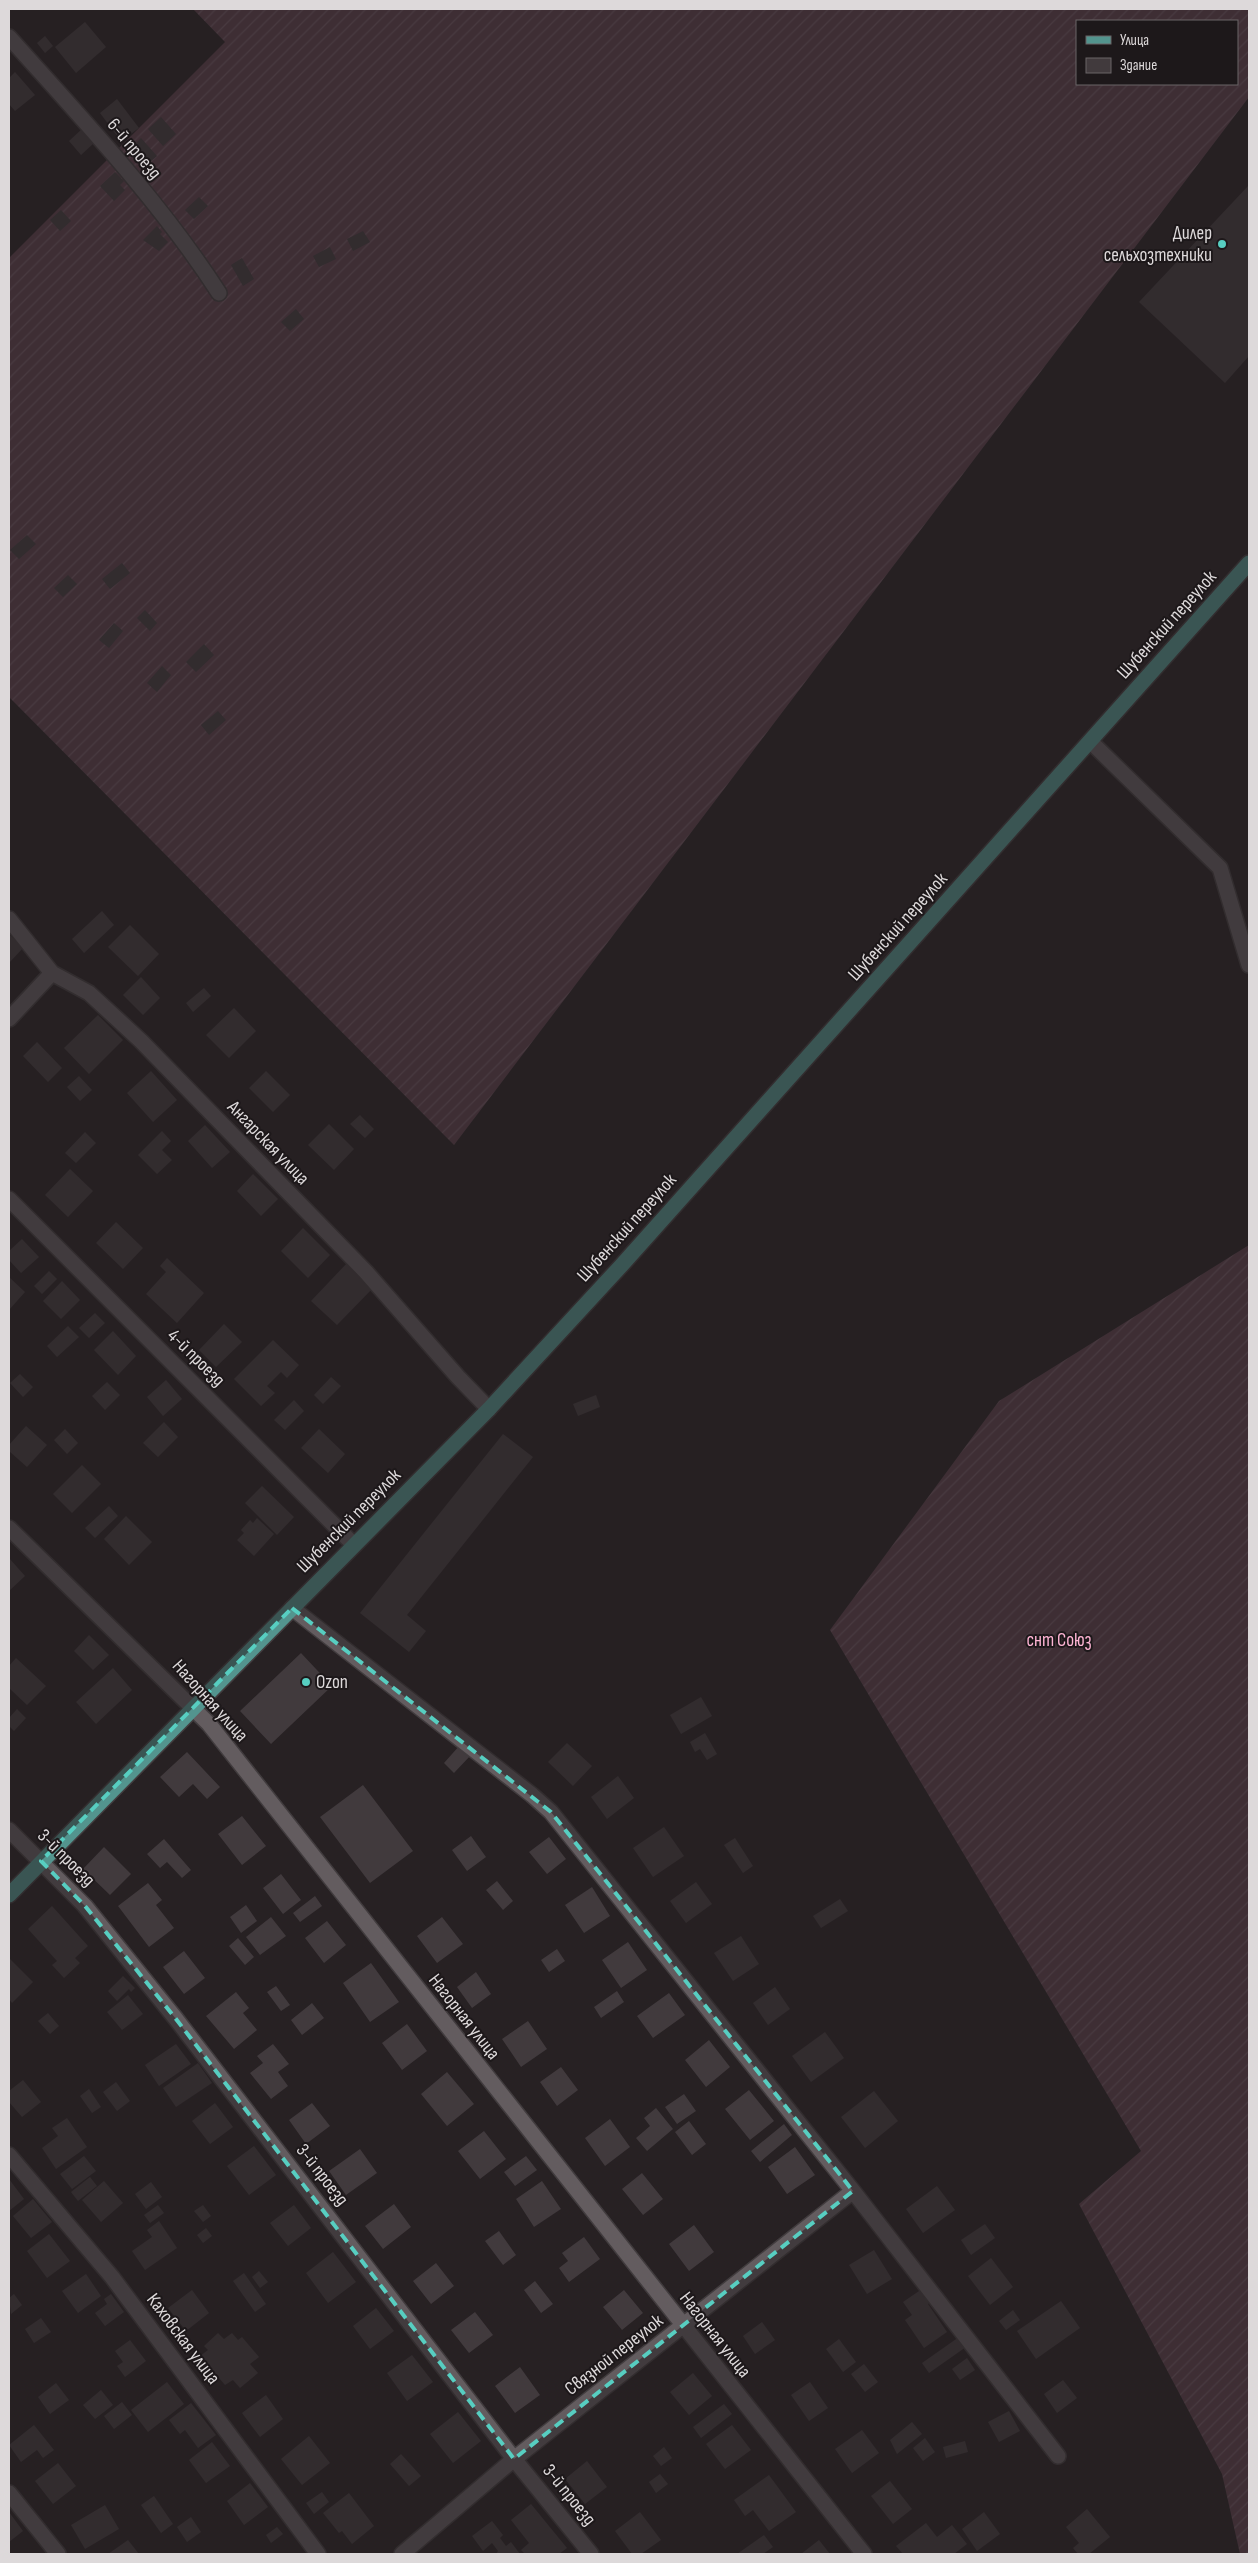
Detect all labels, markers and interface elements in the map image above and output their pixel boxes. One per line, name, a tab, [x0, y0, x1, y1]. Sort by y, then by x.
legend	[1076, 20, 1238, 85]
text: Улица	[1120, 31, 1149, 50]
text: Здание	[1120, 56, 1157, 75]
street label: 6-й проезд	[102, 114, 166, 184]
place label: Дилер сельхозтехники	[1104, 222, 1212, 267]
marker: Дилер сельхозтехники	[1216, 238, 1228, 250]
street label: Шубенский переулок	[1112, 566, 1222, 684]
street label: Шубенский переулок	[843, 868, 953, 986]
street label: Ангарская улица	[221, 1095, 314, 1190]
street label: Шубенский переулок	[572, 1169, 682, 1287]
street label: 4-й проезд	[162, 1324, 230, 1392]
street label: Шубенский переулок	[292, 1464, 406, 1578]
park label: снт Союз	[1026, 1629, 1092, 1652]
street label: Нагорная улица	[167, 1655, 253, 1747]
place label: Ozon	[316, 1671, 348, 1694]
marker: Ozon	[300, 1676, 312, 1688]
street label: 3-й проезд	[32, 1824, 100, 1892]
street label: Нагорная улица	[423, 1970, 505, 2064]
street label: 3-й проезд	[291, 2139, 353, 2211]
street label: Нагорная улица	[674, 2288, 756, 2382]
street label: Каховская улица	[141, 2289, 225, 2389]
street label: Связной переулок	[560, 2309, 668, 2401]
street label: 3-й проезд	[537, 2460, 601, 2530]

